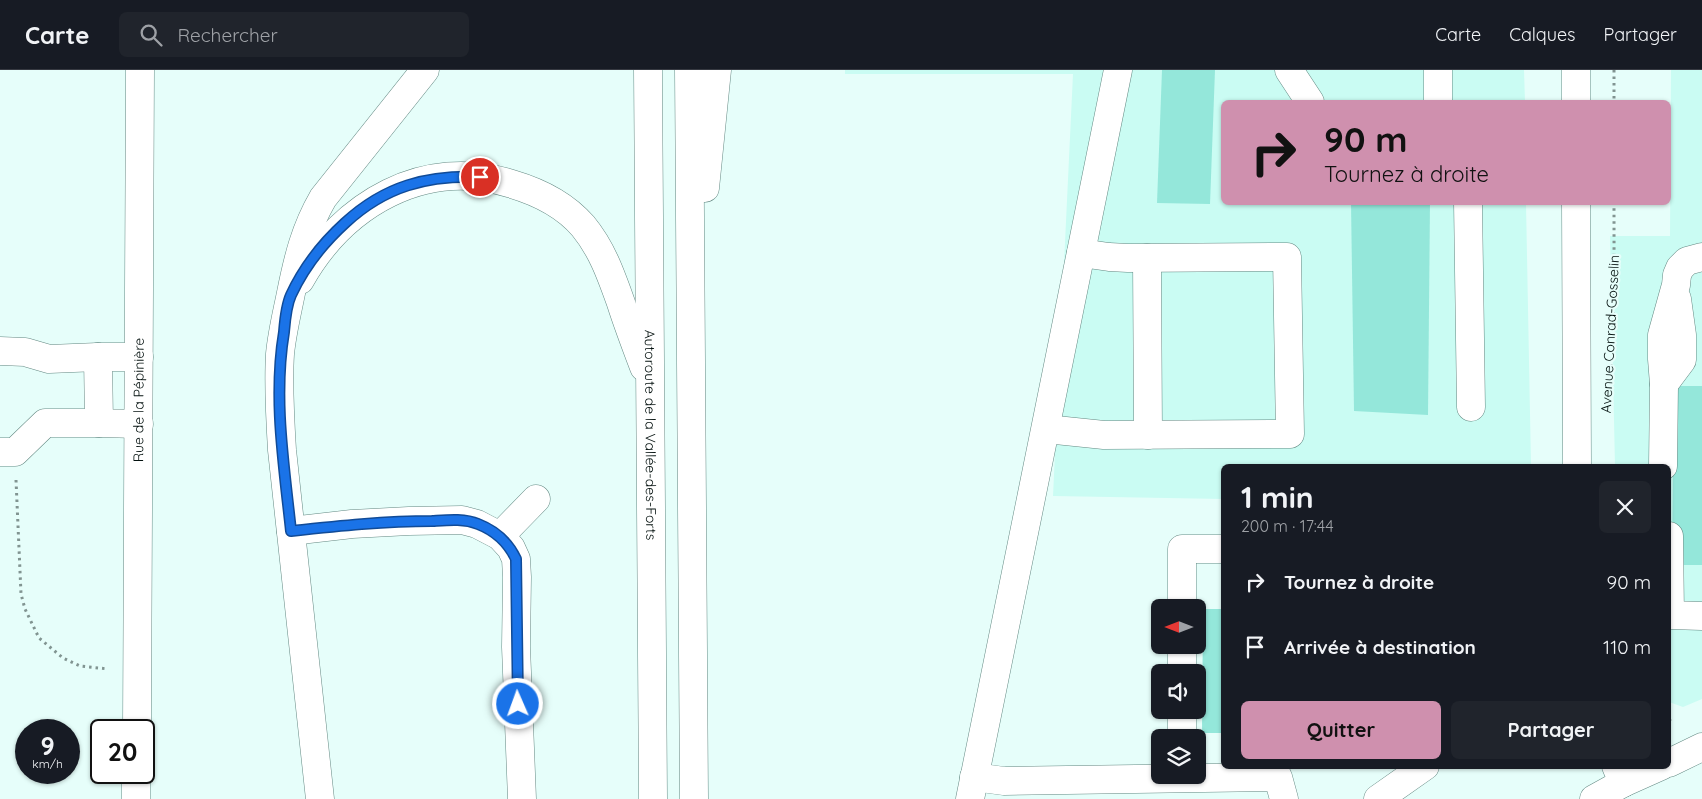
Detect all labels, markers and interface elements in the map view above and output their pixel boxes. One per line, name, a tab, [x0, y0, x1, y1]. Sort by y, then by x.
search box	[119, 12, 469, 57]
text: Carte	[25, 20, 89, 50]
icon: search	[137, 21, 165, 49]
text: Rechercher	[177, 23, 278, 47]
text: Carte	[1435, 23, 1481, 46]
text: Calques	[1509, 23, 1576, 46]
text: Partager	[1604, 23, 1677, 46]
text: 90 m	[1324, 117, 1407, 161]
icon: right	[1241, 120, 1306, 185]
pin	[459, 156, 501, 198]
text: Tournez à droite	[1324, 160, 1489, 188]
icon: arrive	[466, 163, 494, 191]
street label: Avenue Conrad-Gosselin	[1597, 254, 1623, 414]
street label: Autoroute de la Vallée-des-Forts	[641, 330, 660, 540]
street label: Rue de la Pépinière	[129, 338, 148, 462]
text: 1 min	[1241, 478, 1314, 516]
button: close	[1599, 481, 1651, 533]
text: 200 m · 17:44	[1241, 516, 1334, 536]
icon: right	[1241, 568, 1269, 596]
text: Tournez à droite	[1284, 570, 1434, 594]
text: 90 m	[1607, 570, 1651, 594]
north arrow	[1151, 599, 1206, 654]
map controls	[1151, 599, 1206, 784]
icon: arrive	[1241, 633, 1269, 661]
text: Arrivée à destination	[1284, 635, 1476, 659]
text: 110 m	[1603, 635, 1651, 659]
button: sound	[1151, 664, 1206, 719]
position arrow	[491, 677, 543, 729]
button: Quitter	[1241, 701, 1441, 759]
button: Partager	[1451, 701, 1651, 759]
speed limit sign: 20	[90, 719, 155, 784]
button: layers	[1151, 729, 1206, 784]
text: 9	[40, 730, 55, 761]
text: km/h	[32, 756, 63, 771]

